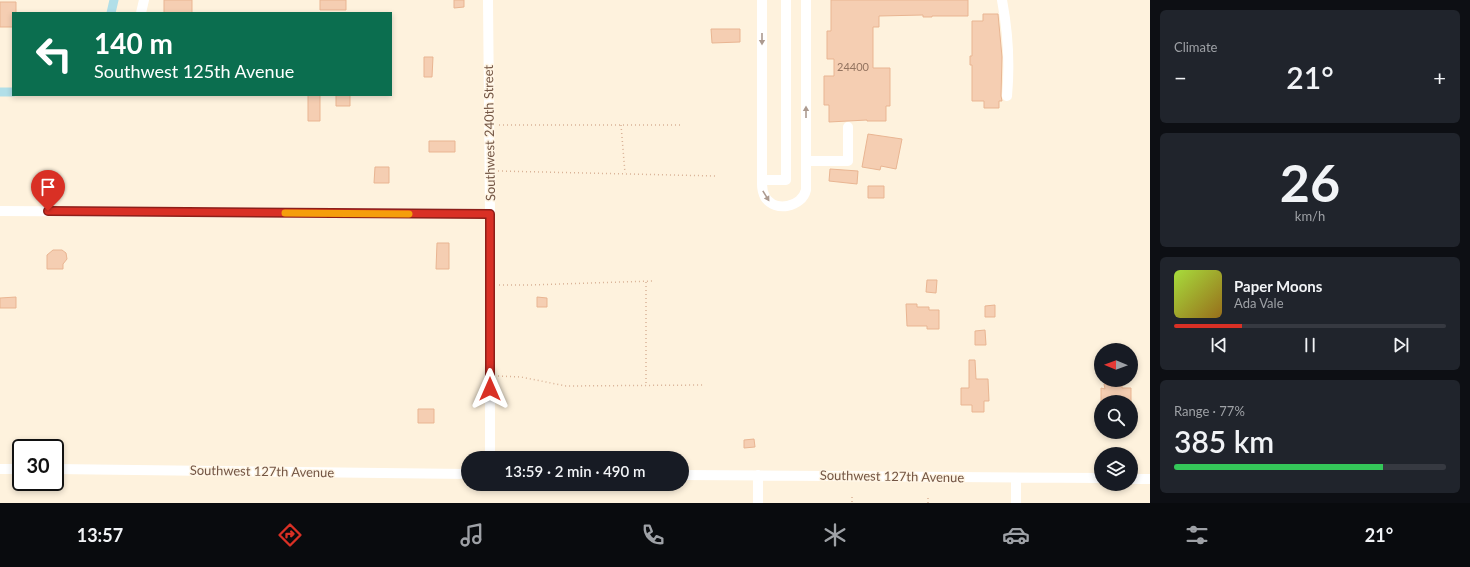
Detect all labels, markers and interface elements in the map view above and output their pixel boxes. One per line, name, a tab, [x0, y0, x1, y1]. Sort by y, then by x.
text: 140 m	[94, 26, 173, 60]
icon: left	[28, 28, 80, 80]
one-way arrow	[759, 33, 765, 46]
text: Climate	[1174, 39, 1217, 55]
text: 21°	[1286, 59, 1334, 95]
text: Southwest 125th Avenue	[94, 60, 294, 82]
house number: 24400	[837, 60, 870, 73]
street label: Southwest 240th Street	[480, 64, 498, 201]
text: −	[1174, 64, 1187, 91]
text: +	[1433, 64, 1446, 91]
one-way arrow	[803, 105, 809, 118]
text: 26	[1280, 151, 1340, 213]
pin	[31, 170, 65, 211]
icon: arrive	[37, 176, 59, 198]
one-way arrow	[762, 191, 770, 201]
text: km/h	[1295, 208, 1325, 224]
text: Paper Moons	[1234, 277, 1322, 295]
text: Ada Vale	[1234, 295, 1284, 311]
icon: previous	[1208, 334, 1230, 356]
icon: pause	[1299, 334, 1321, 356]
icon: next	[1390, 334, 1412, 356]
north arrow	[1094, 343, 1138, 387]
map controls	[1094, 343, 1138, 491]
position arrow	[469, 368, 511, 410]
button: search	[1094, 395, 1138, 439]
text: Range · 77%	[1174, 403, 1245, 419]
text: 385 km	[1174, 423, 1274, 459]
speed limit sign: 30	[12, 439, 64, 491]
button: layers	[1094, 447, 1138, 491]
street label: Southwest 127th Avenue	[190, 462, 335, 480]
text: 13:59 · 2 min · 490 m	[505, 462, 645, 480]
street label: Southwest 127th Avenue	[820, 467, 965, 485]
icon: directions	[276, 521, 304, 549]
icon: music	[458, 521, 486, 549]
icon: phone	[639, 521, 667, 549]
icon: climate	[821, 521, 849, 549]
icon: car	[1002, 521, 1030, 549]
icon: filters	[1183, 521, 1211, 549]
text: 13:57	[77, 524, 123, 546]
text: 21°	[1365, 524, 1393, 546]

